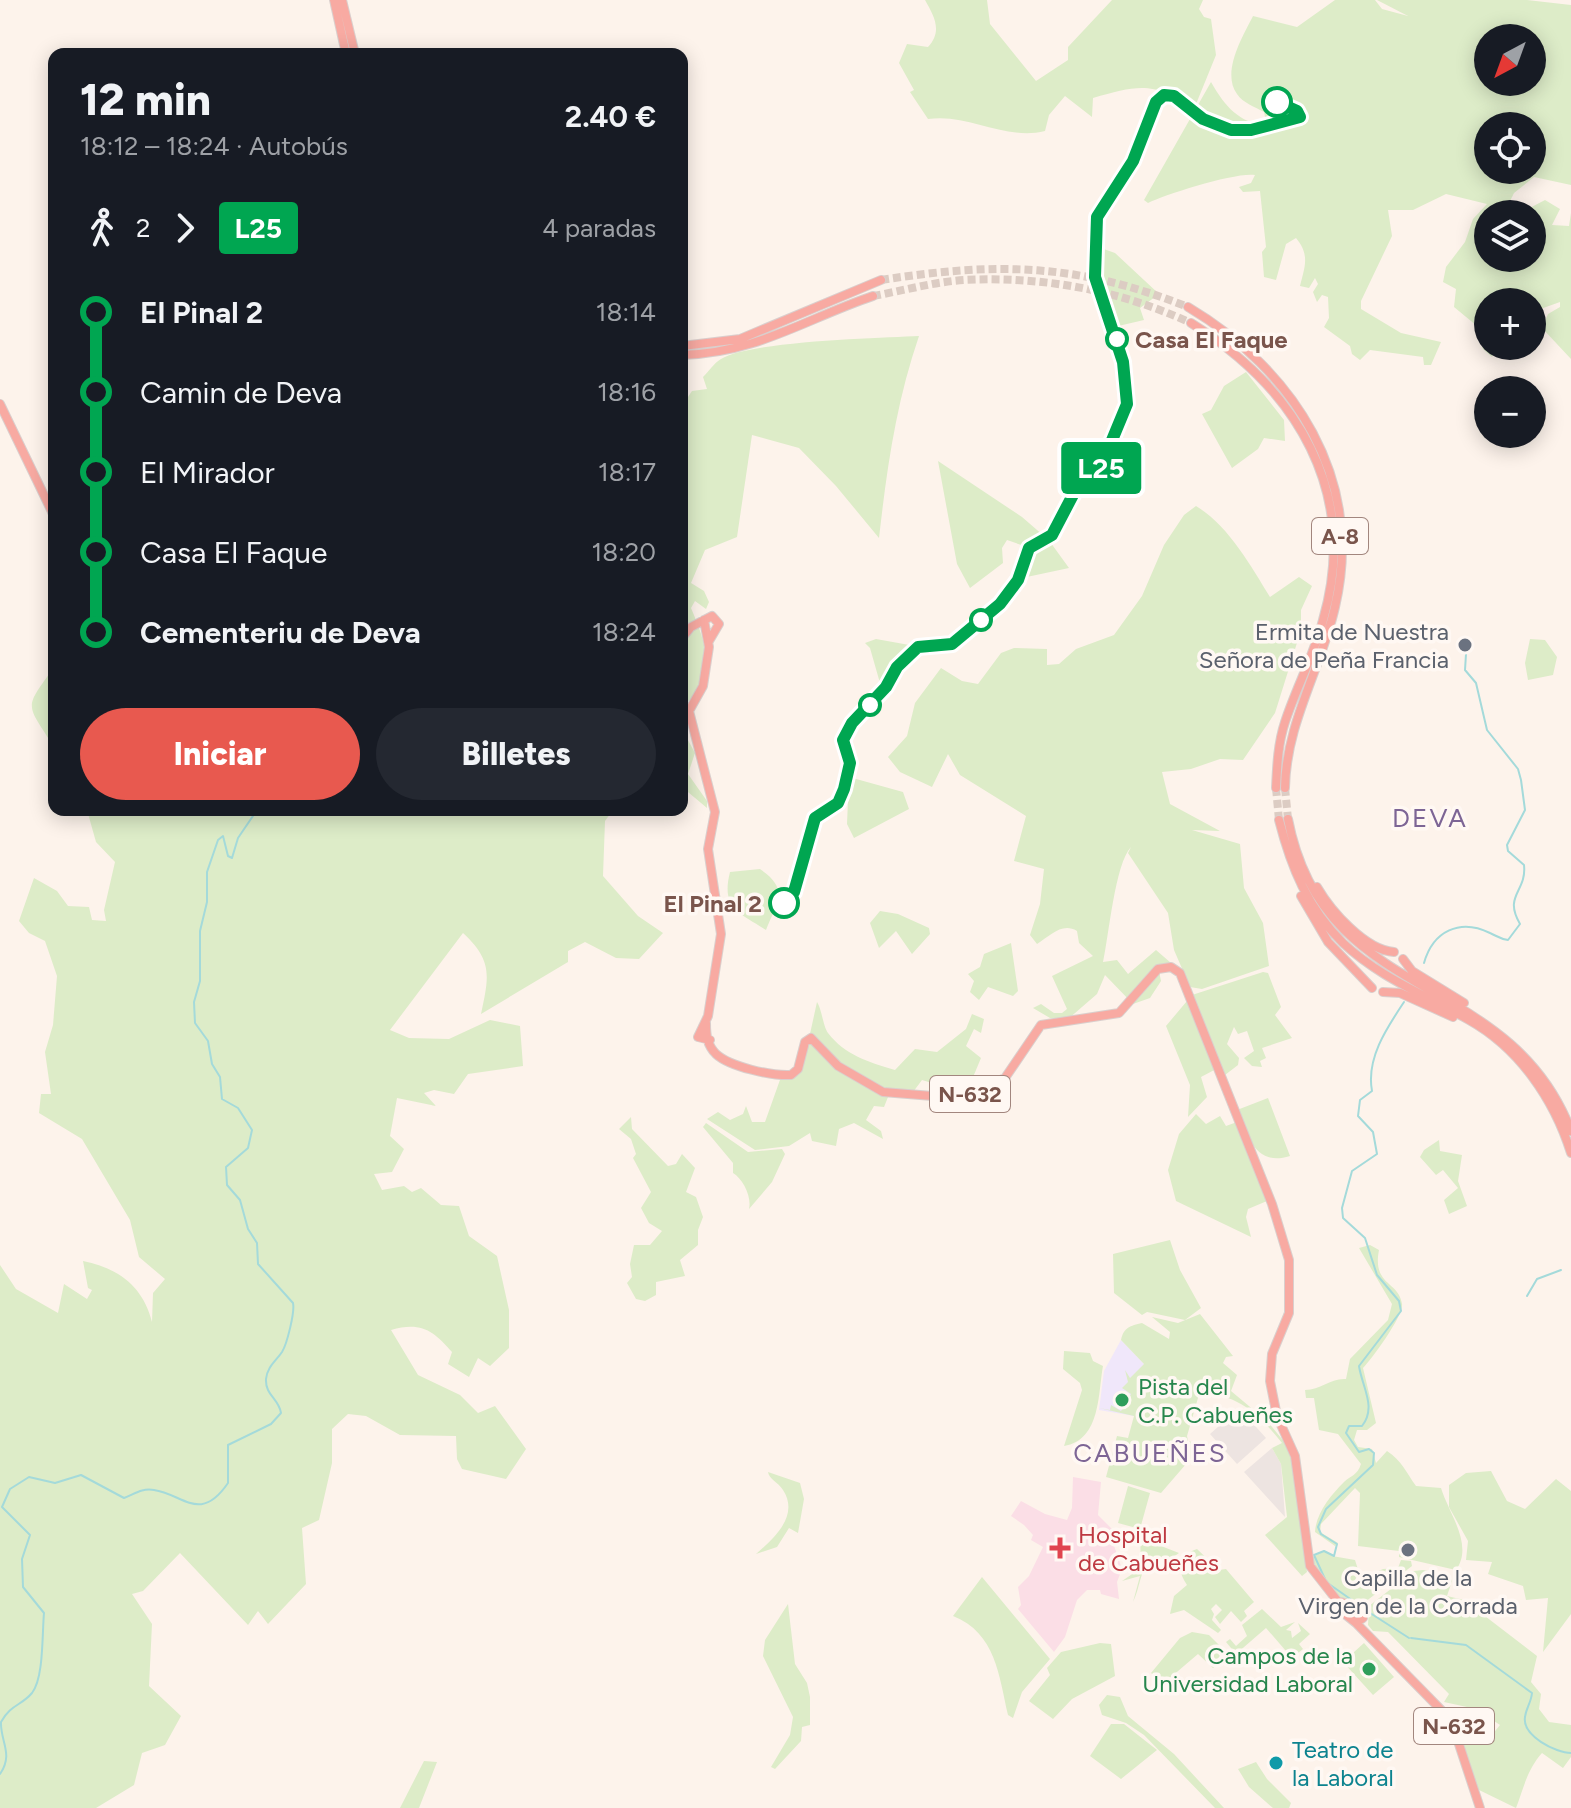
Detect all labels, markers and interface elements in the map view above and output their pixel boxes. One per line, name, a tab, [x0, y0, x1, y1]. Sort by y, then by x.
north arrow	[1474, 24, 1546, 96]
map controls	[1474, 24, 1546, 448]
text: 12 min	[80, 73, 211, 126]
unlabelled marker	[1262, 87, 1292, 117]
text: 2.40 €	[565, 98, 656, 135]
button: locate	[1474, 112, 1546, 184]
text: 18:12 – 18:24 · Autobús	[80, 130, 348, 162]
button: layers	[1474, 200, 1546, 272]
icon: walk	[80, 206, 124, 250]
icon: forward	[163, 206, 207, 250]
text: L25	[235, 211, 282, 245]
text: 2	[136, 212, 151, 244]
text: 4 paradas	[542, 212, 656, 244]
button: +	[1474, 288, 1546, 360]
text: El Pinal 2	[140, 294, 263, 331]
text: 18:14	[596, 296, 656, 328]
place label: Casa El Faque	[1135, 325, 1288, 354]
marker: Casa El Faque	[1106, 328, 1128, 350]
text: Camin de Deva	[140, 374, 342, 411]
text: 18:16	[597, 376, 656, 408]
button: −	[1474, 376, 1546, 448]
line badge: L25	[1055, 442, 1147, 494]
text: L25	[1077, 451, 1125, 485]
text: El Mirador	[140, 454, 275, 491]
text: 18:17	[598, 456, 656, 488]
road number: A-8	[1312, 518, 1368, 554]
text: Casa El Faque	[140, 534, 327, 571]
text: 18:20	[592, 536, 656, 568]
unlabelled marker	[970, 609, 992, 631]
text: Cementeriu de Deva	[140, 614, 421, 651]
text: 18:24	[592, 616, 656, 648]
place label: Ermita de Nuestra Señora de Peña Francia	[1199, 617, 1449, 674]
marker: Ermita de Nuestra Señora de Peña Francia	[1456, 636, 1474, 654]
unlabelled marker	[859, 694, 881, 716]
button: Iniciar	[80, 708, 360, 800]
button: Billetes	[376, 708, 656, 800]
district label: DEVA	[1392, 802, 1468, 834]
marker: El Pinal 2	[769, 888, 799, 918]
place label: El Pinal 2	[664, 889, 762, 918]
road number: N-632	[930, 1076, 1010, 1112]
place label: Pista del C.P. Cabueñes	[1138, 1372, 1293, 1429]
marker: Pista del C.P. Cabueñes	[1113, 1391, 1131, 1409]
district label: CABUEÑES	[1073, 1437, 1227, 1469]
place label: Hospital de Cabueñes	[1078, 1520, 1219, 1577]
marker: Hospital de Cabueñes	[1049, 1537, 1071, 1559]
marker: Capilla de la Virgen de la Corrada	[1399, 1541, 1417, 1559]
place label: Capilla de la Virgen de la Corrada	[1298, 1563, 1518, 1620]
place label: Campos de la Universidad Laboral	[1142, 1641, 1353, 1698]
marker: Campos de la Universidad Laboral	[1360, 1660, 1378, 1678]
road number: N-632	[1414, 1708, 1494, 1744]
place label: Teatro de la Laboral	[1292, 1735, 1394, 1792]
marker: Teatro de la Laboral	[1267, 1754, 1285, 1772]

